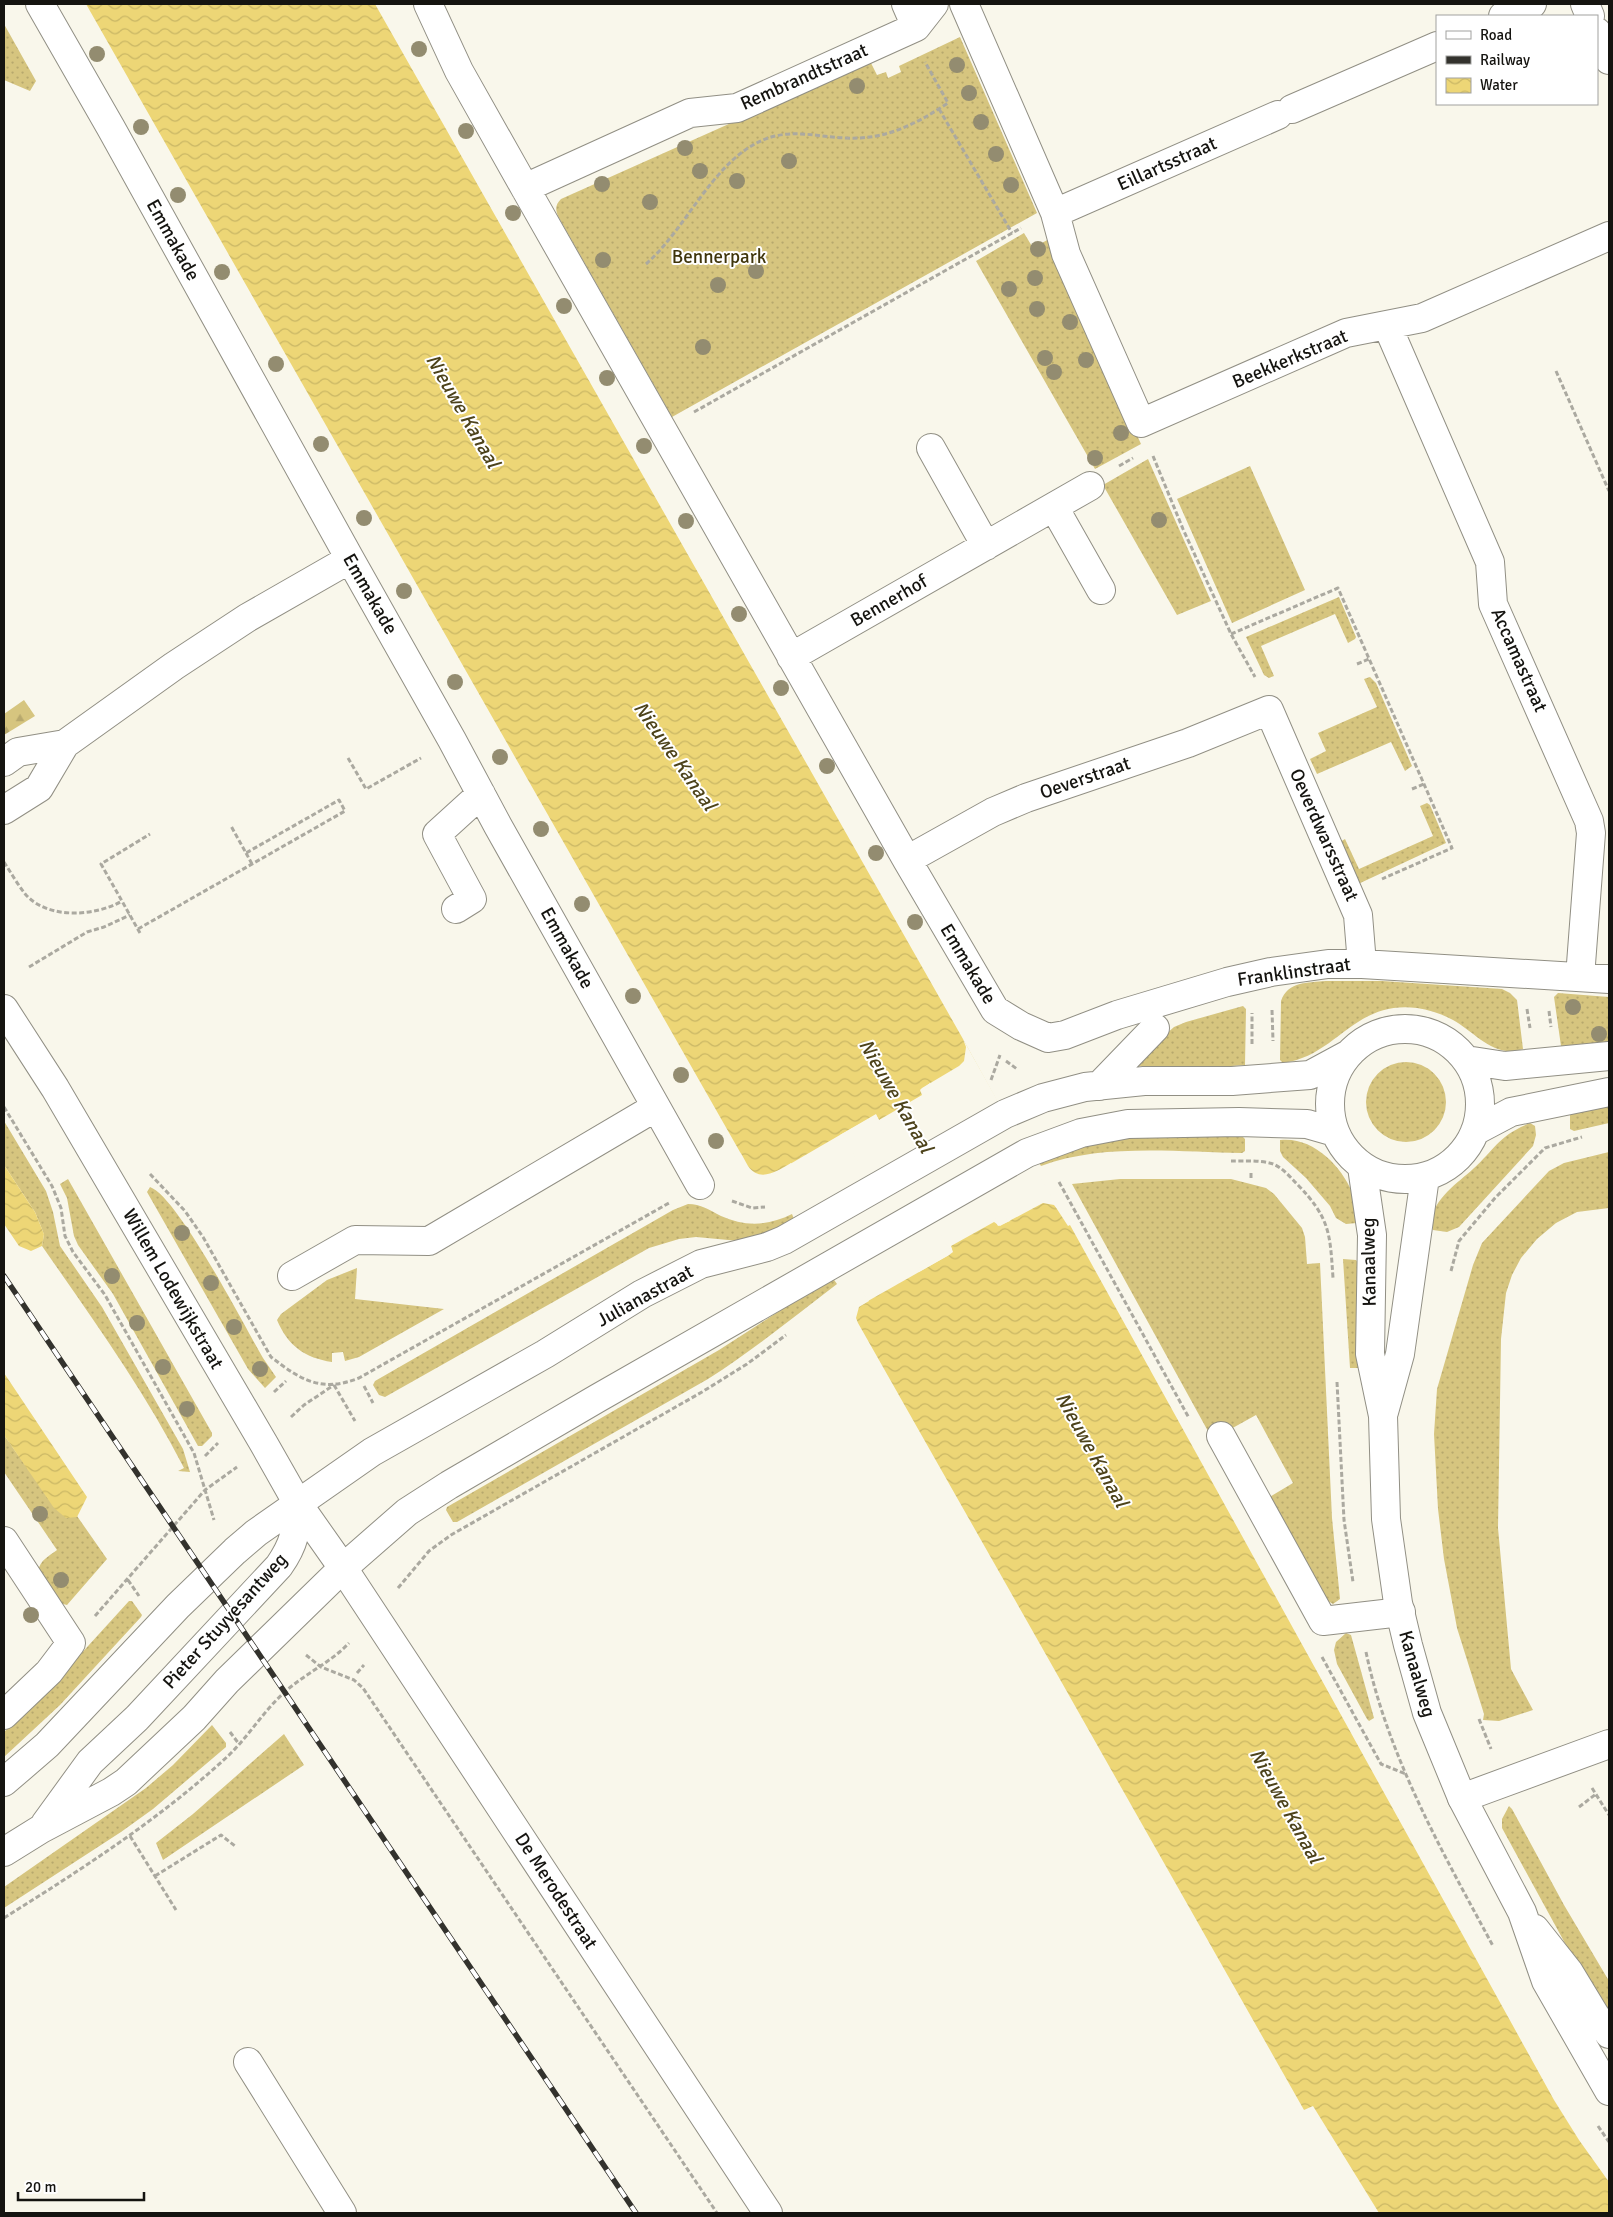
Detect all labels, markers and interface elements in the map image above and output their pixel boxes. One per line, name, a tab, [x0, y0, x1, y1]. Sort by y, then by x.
legend	[1436, 15, 1598, 105]
text: Road	[1480, 26, 1512, 44]
street label: Rembrandtstraat	[737, 38, 872, 116]
text: Railway	[1480, 51, 1530, 69]
text: Water	[1480, 76, 1518, 94]
street label: Eillartsstraat	[1114, 131, 1221, 197]
street label: Emmakade	[141, 195, 205, 285]
park label: Bennerpark	[672, 245, 767, 269]
street label: Beekkerkstraat	[1229, 324, 1352, 394]
water label: Nieuwe Kanaal	[420, 349, 507, 474]
street label: Emmakade	[337, 549, 403, 639]
street label: Bennerhof	[846, 569, 933, 633]
street label: Accamastraat	[1485, 604, 1553, 716]
water label: Nieuwe Kanaal	[628, 697, 723, 817]
street label: Oeverstraat	[1037, 751, 1134, 805]
street label: Oeverdwarsstraat	[1284, 765, 1364, 905]
street label: Emmakade	[535, 903, 599, 993]
street label: Emmakade	[935, 920, 1001, 1008]
street label: Franklinstraat	[1236, 952, 1353, 992]
water label: Nieuwe Kanaal	[853, 1034, 940, 1159]
street label: Willem Lodewijkstraat	[117, 1205, 229, 1374]
street label: Kanaalweg	[1356, 1217, 1382, 1307]
street label: Julianastraat	[593, 1259, 698, 1332]
water label: Nieuwe Kanaal	[1050, 1388, 1135, 1514]
street label: Pieter Stuyvesantweg	[158, 1548, 292, 1694]
street label: Kanaalweg	[1393, 1628, 1441, 1720]
water label: Nieuwe Kanaal	[1244, 1744, 1329, 1870]
street label: De Merodestraat	[509, 1828, 603, 1954]
scale bar	[18, 2170, 144, 2202]
text: 20 m	[25, 2178, 56, 2196]

